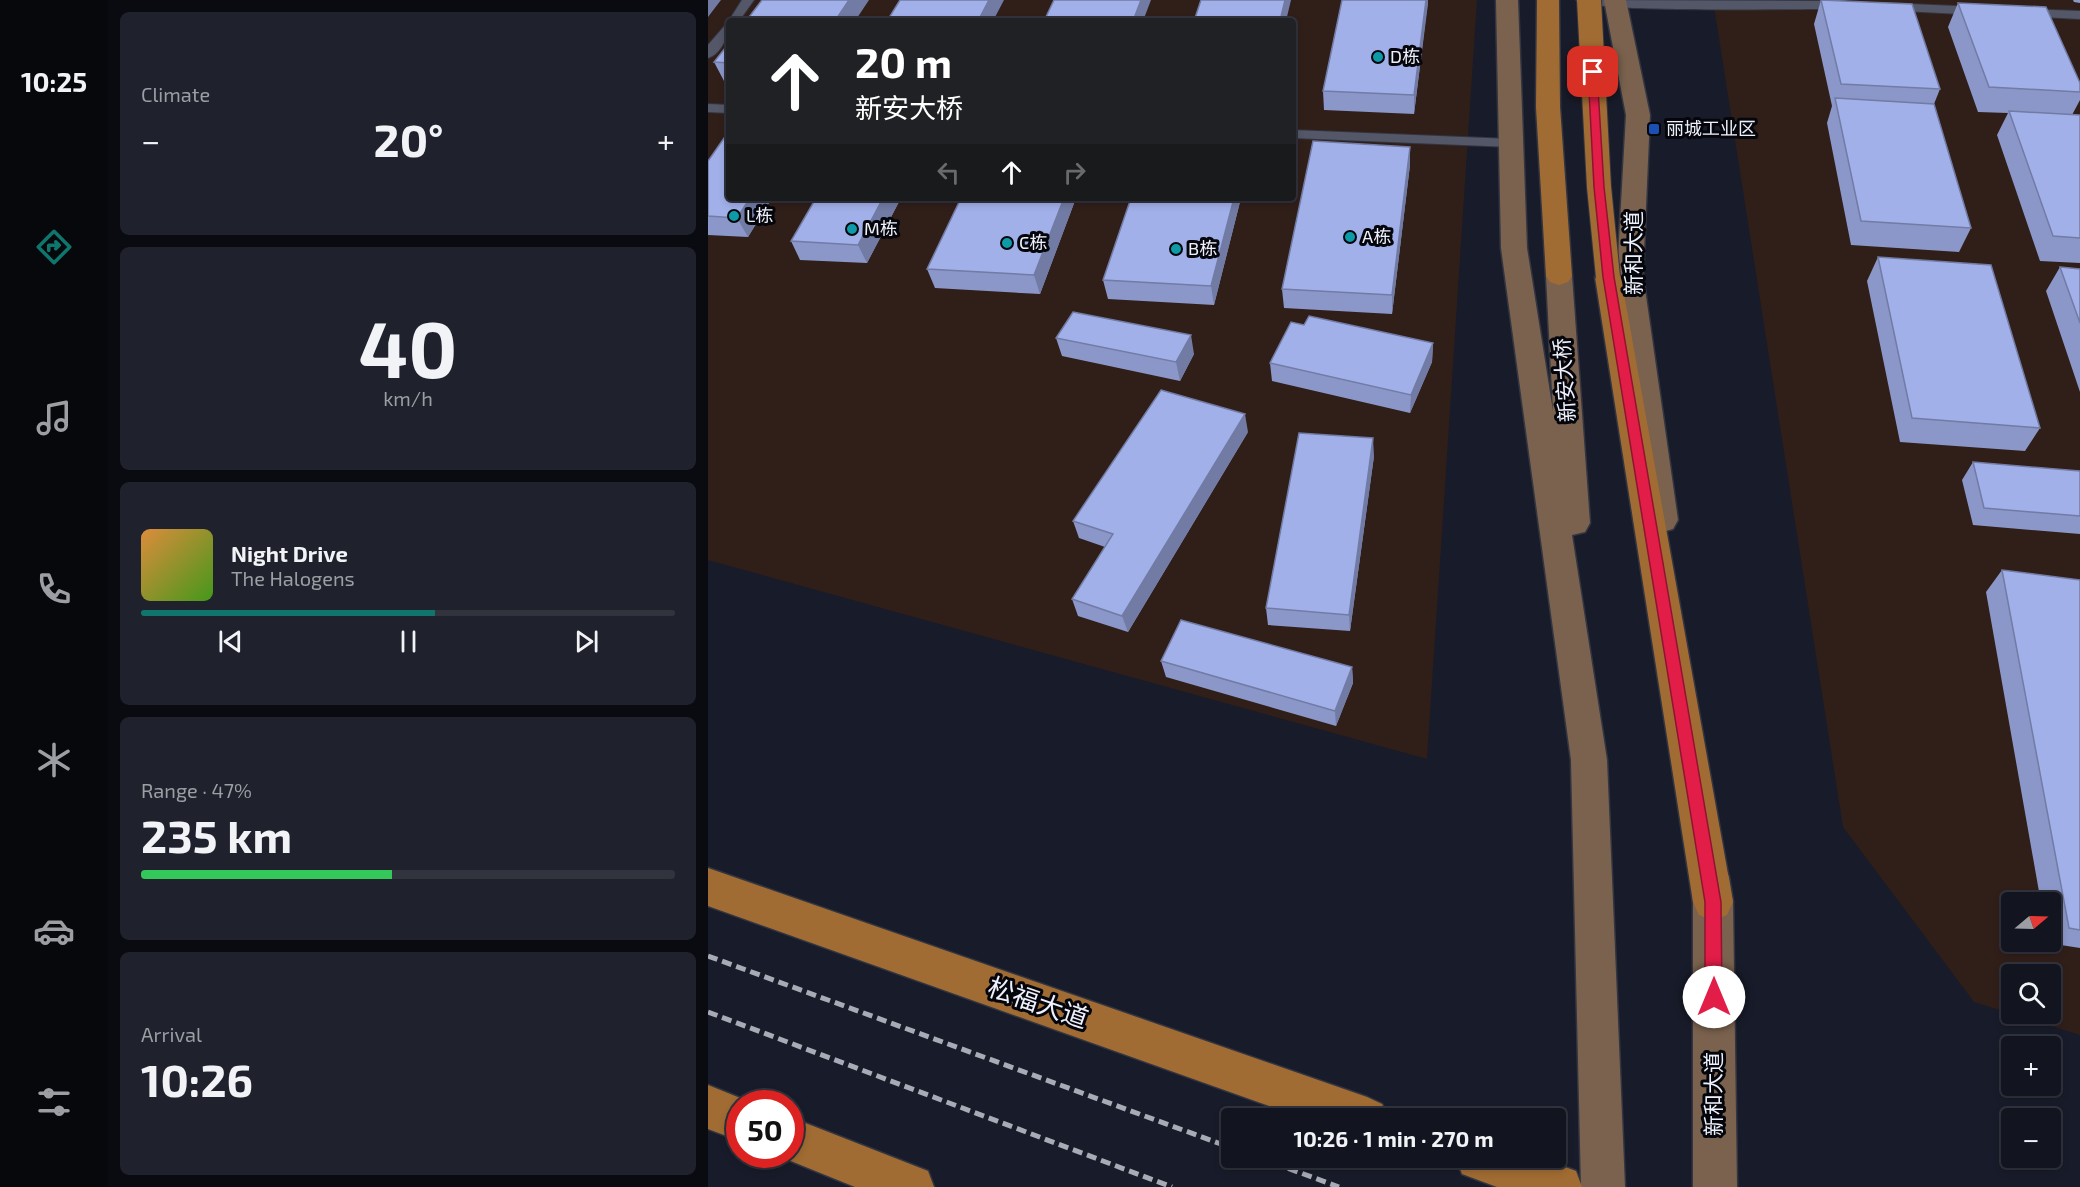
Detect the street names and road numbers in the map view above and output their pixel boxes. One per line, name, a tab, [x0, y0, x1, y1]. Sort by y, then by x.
street label: 新和大道	[1620, 211, 1645, 295]
street label: 新安大桥	[1548, 337, 1579, 423]
street label: 松福大道	[984, 970, 1093, 1033]
street label: 新和大道	[1700, 1052, 1725, 1136]

